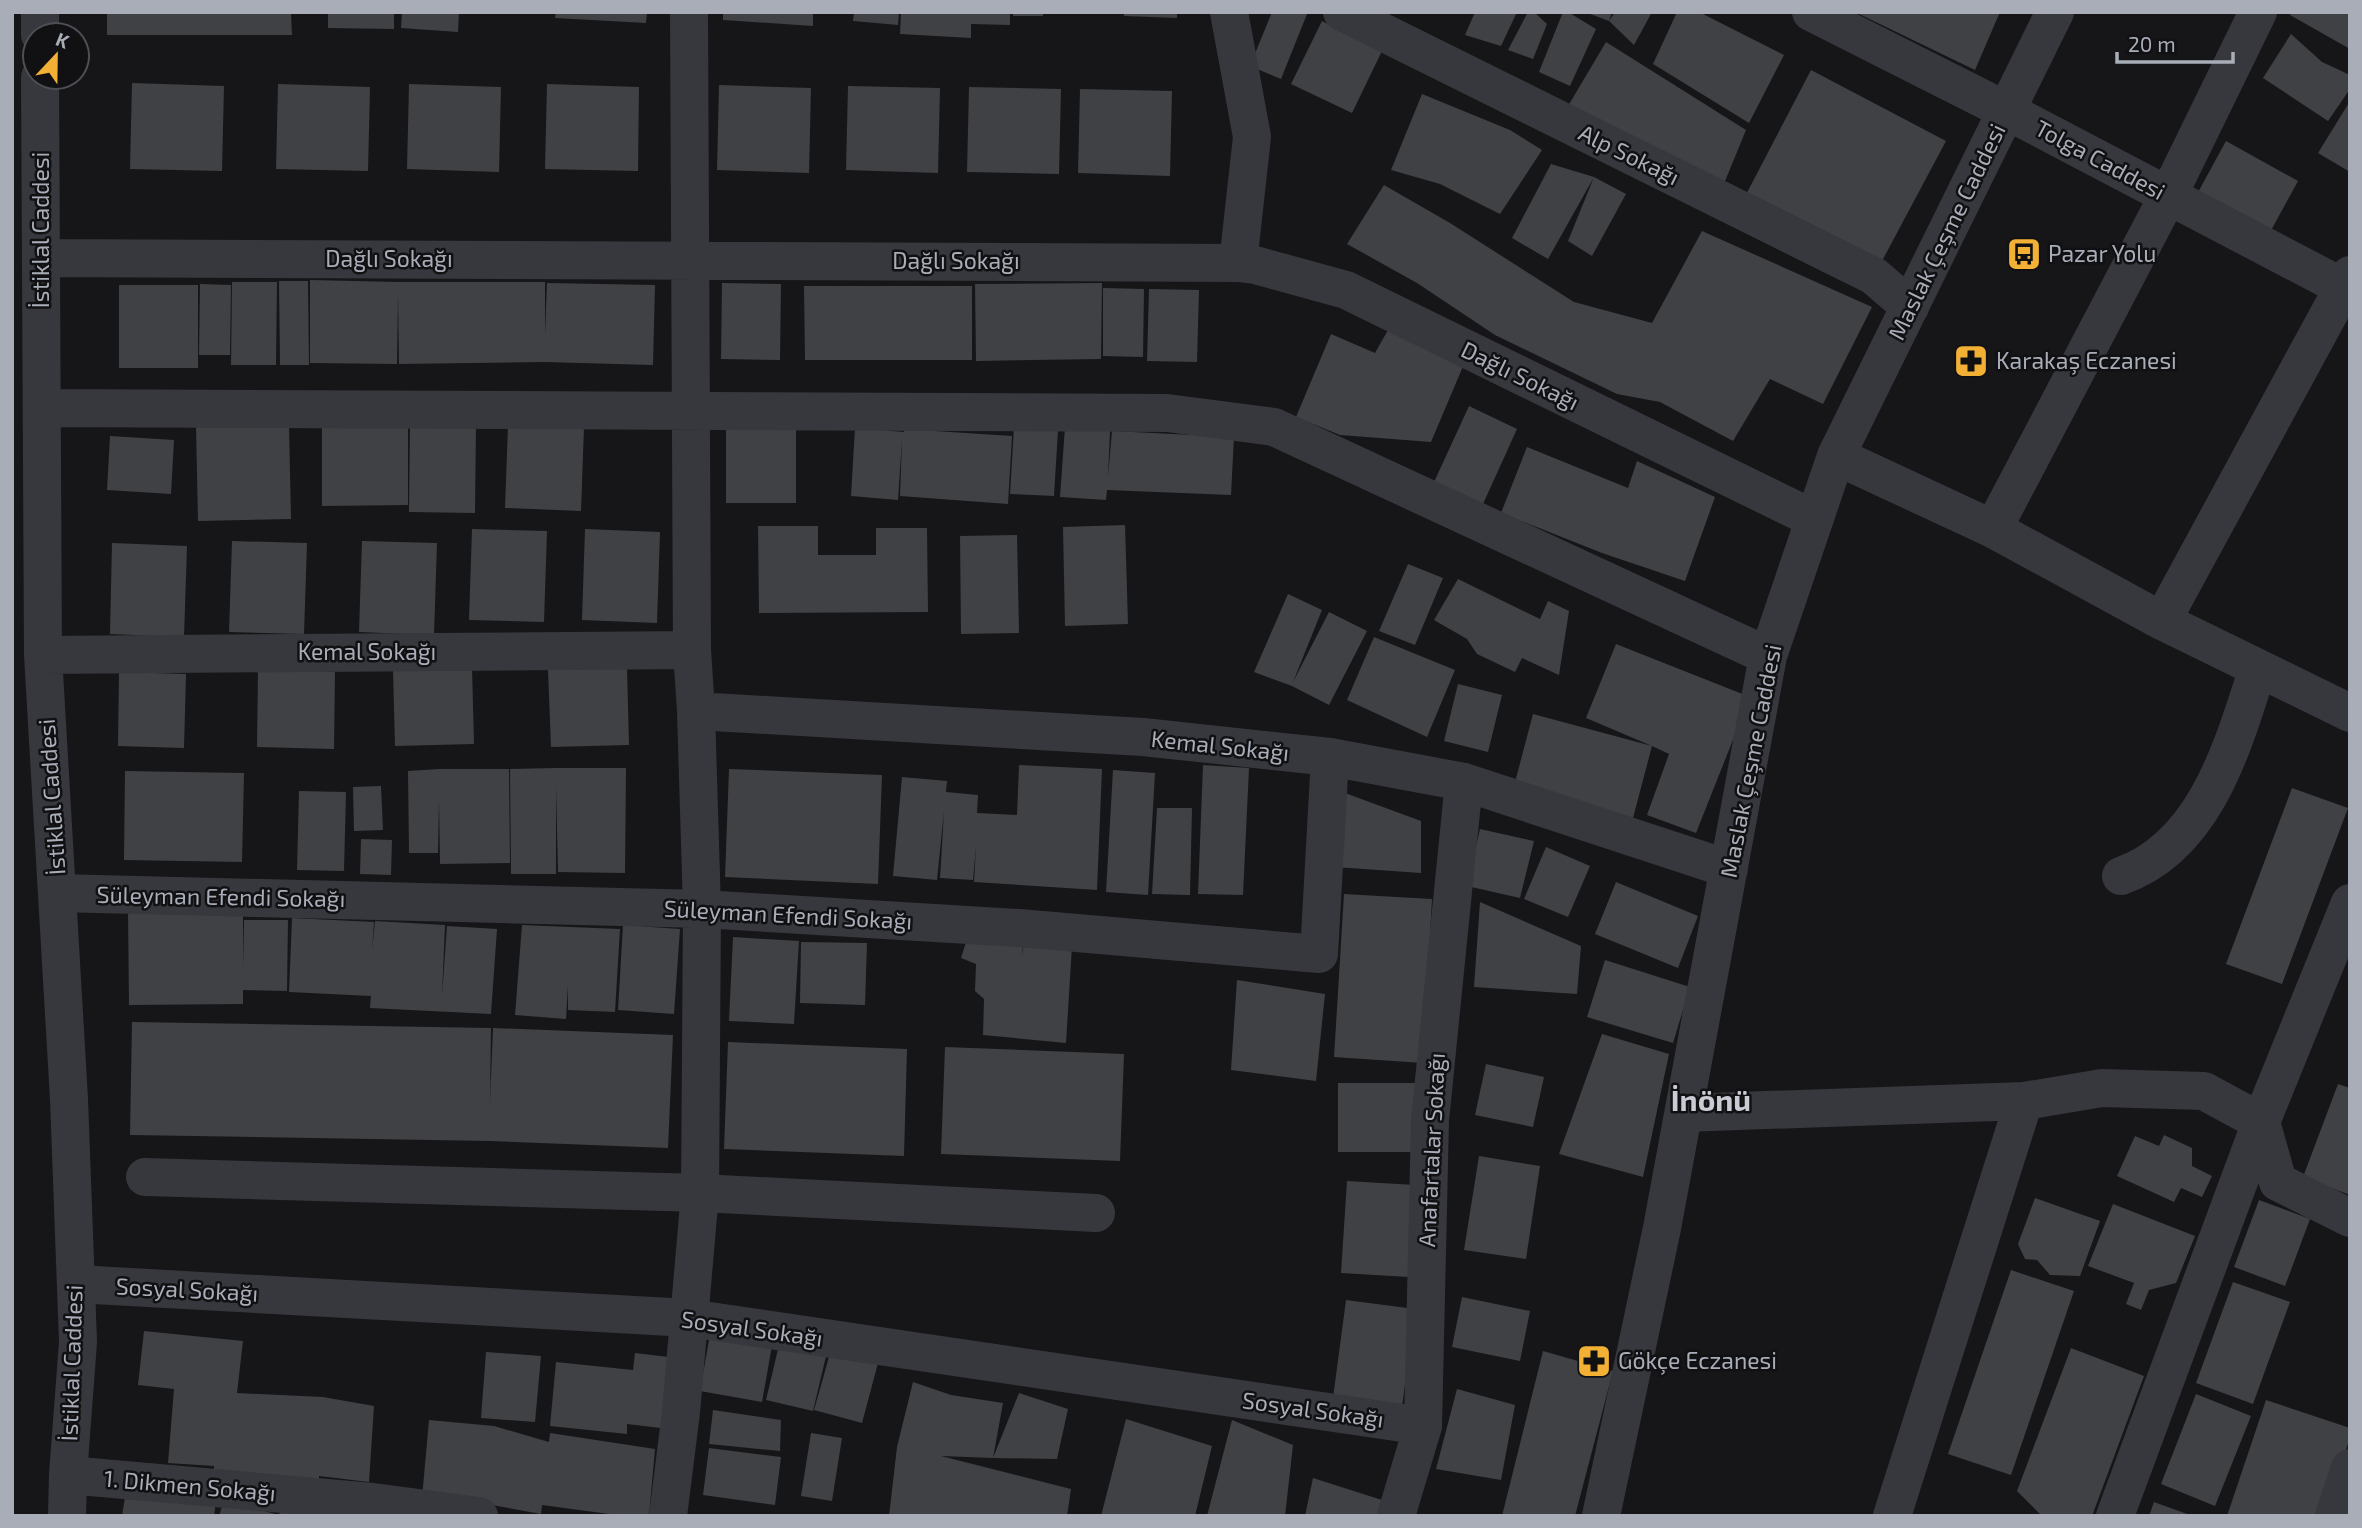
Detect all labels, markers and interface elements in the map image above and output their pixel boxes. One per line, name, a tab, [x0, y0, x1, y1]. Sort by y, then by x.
north arrow	[21, 21, 91, 91]
scale bar	[2117, 21, 2232, 65]
text: K	[53, 27, 72, 53]
text: 20 m	[2128, 31, 2176, 56]
street label: Tolga Caddesi	[2031, 113, 2170, 205]
street label: Alp Sokağı	[1575, 118, 1684, 190]
street label: Maslak Çeşme Caddesi	[1882, 119, 2012, 345]
street label: İstiklal Caddesi	[26, 152, 54, 308]
bus stop icon: Pazar Yolu	[2005, 235, 2043, 273]
place label: Pazar Yolu	[2048, 239, 2156, 267]
street label: Dağlı Sokağı	[325, 244, 453, 272]
street label: Dağlı Sokağı	[892, 246, 1020, 274]
street label: Dağlı Sokağı	[1457, 335, 1584, 416]
pharmacy icon: Karakaş Eczanesi	[1952, 342, 1990, 380]
place label: Karakaş Eczanesi	[1996, 346, 2177, 375]
street label: Kemal Sokağı	[298, 637, 436, 665]
street label: Maslak Çeşme Caddesi	[1714, 642, 1787, 880]
street label: İstiklal Caddesi	[32, 718, 70, 876]
street label: Kemal Sokağı	[1150, 724, 1291, 766]
street label: Süleyman Efendi Sokağı	[96, 880, 346, 912]
street label: Süleyman Efendi Sokağı	[663, 894, 913, 934]
street label: Anafartalar Sokağı	[1412, 1052, 1450, 1248]
district label: İnönü	[1671, 1081, 1751, 1117]
street label: Sosyal Sokağı	[115, 1271, 259, 1307]
street label: İstiklal Caddesi	[54, 1284, 88, 1442]
street label: Sosyal Sokağı	[680, 1304, 825, 1352]
pharmacy icon: Gökçe Eczanesi	[1575, 1342, 1613, 1380]
place label: Gökçe Eczanesi	[1618, 1346, 1777, 1375]
street label: Sosyal Sokağı	[1241, 1385, 1386, 1433]
street label: 1. Dikmen Sokağı	[103, 1464, 277, 1506]

